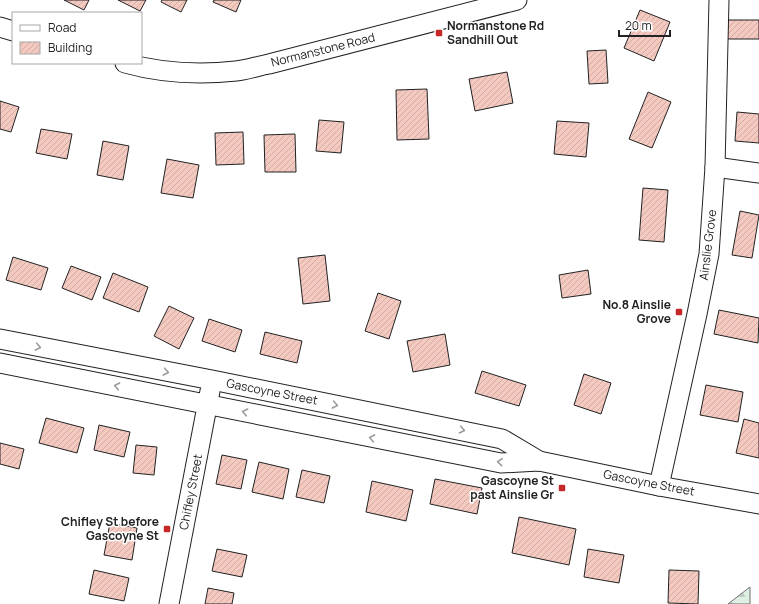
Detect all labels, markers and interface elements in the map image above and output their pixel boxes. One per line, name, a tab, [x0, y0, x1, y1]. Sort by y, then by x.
legend	[12, 12, 142, 64]
scale bar	[619, 12, 670, 38]
place label: Normanstone Rd Sandhill Out	[447, 17, 544, 48]
text: 20 m	[625, 17, 652, 34]
text: Road	[48, 19, 76, 36]
street label: Normanstone Road	[269, 28, 377, 71]
marker: Normanstone Rd Sandhill Out	[434, 28, 444, 38]
text: Building	[48, 39, 92, 56]
street label: Ainslie Grove	[695, 209, 720, 281]
place label: No.8 Ainslie Grove	[602, 296, 671, 327]
marker: No.8 Ainslie Grove	[674, 307, 684, 317]
one-way arrow	[35, 342, 41, 351]
one-way arrow	[163, 367, 169, 375]
street label: Gascoyne Street	[225, 374, 319, 409]
one-way arrow	[114, 383, 120, 391]
one-way arrow	[332, 400, 338, 408]
one-way arrow	[242, 408, 248, 416]
one-way arrow	[459, 426, 465, 434]
one-way arrow	[369, 434, 375, 442]
street label: Chifley Street	[175, 452, 206, 531]
one-way arrow	[497, 457, 503, 466]
street label: Gascoyne Street	[602, 465, 696, 500]
place label: Gascoyne St past Ainslie Gr	[470, 472, 554, 503]
marker: Gascoyne St past Ainslie Gr	[557, 483, 567, 493]
place label: Chifley St before Gascoyne St	[61, 513, 159, 544]
marker: Chifley St before Gascoyne St	[162, 524, 172, 534]

